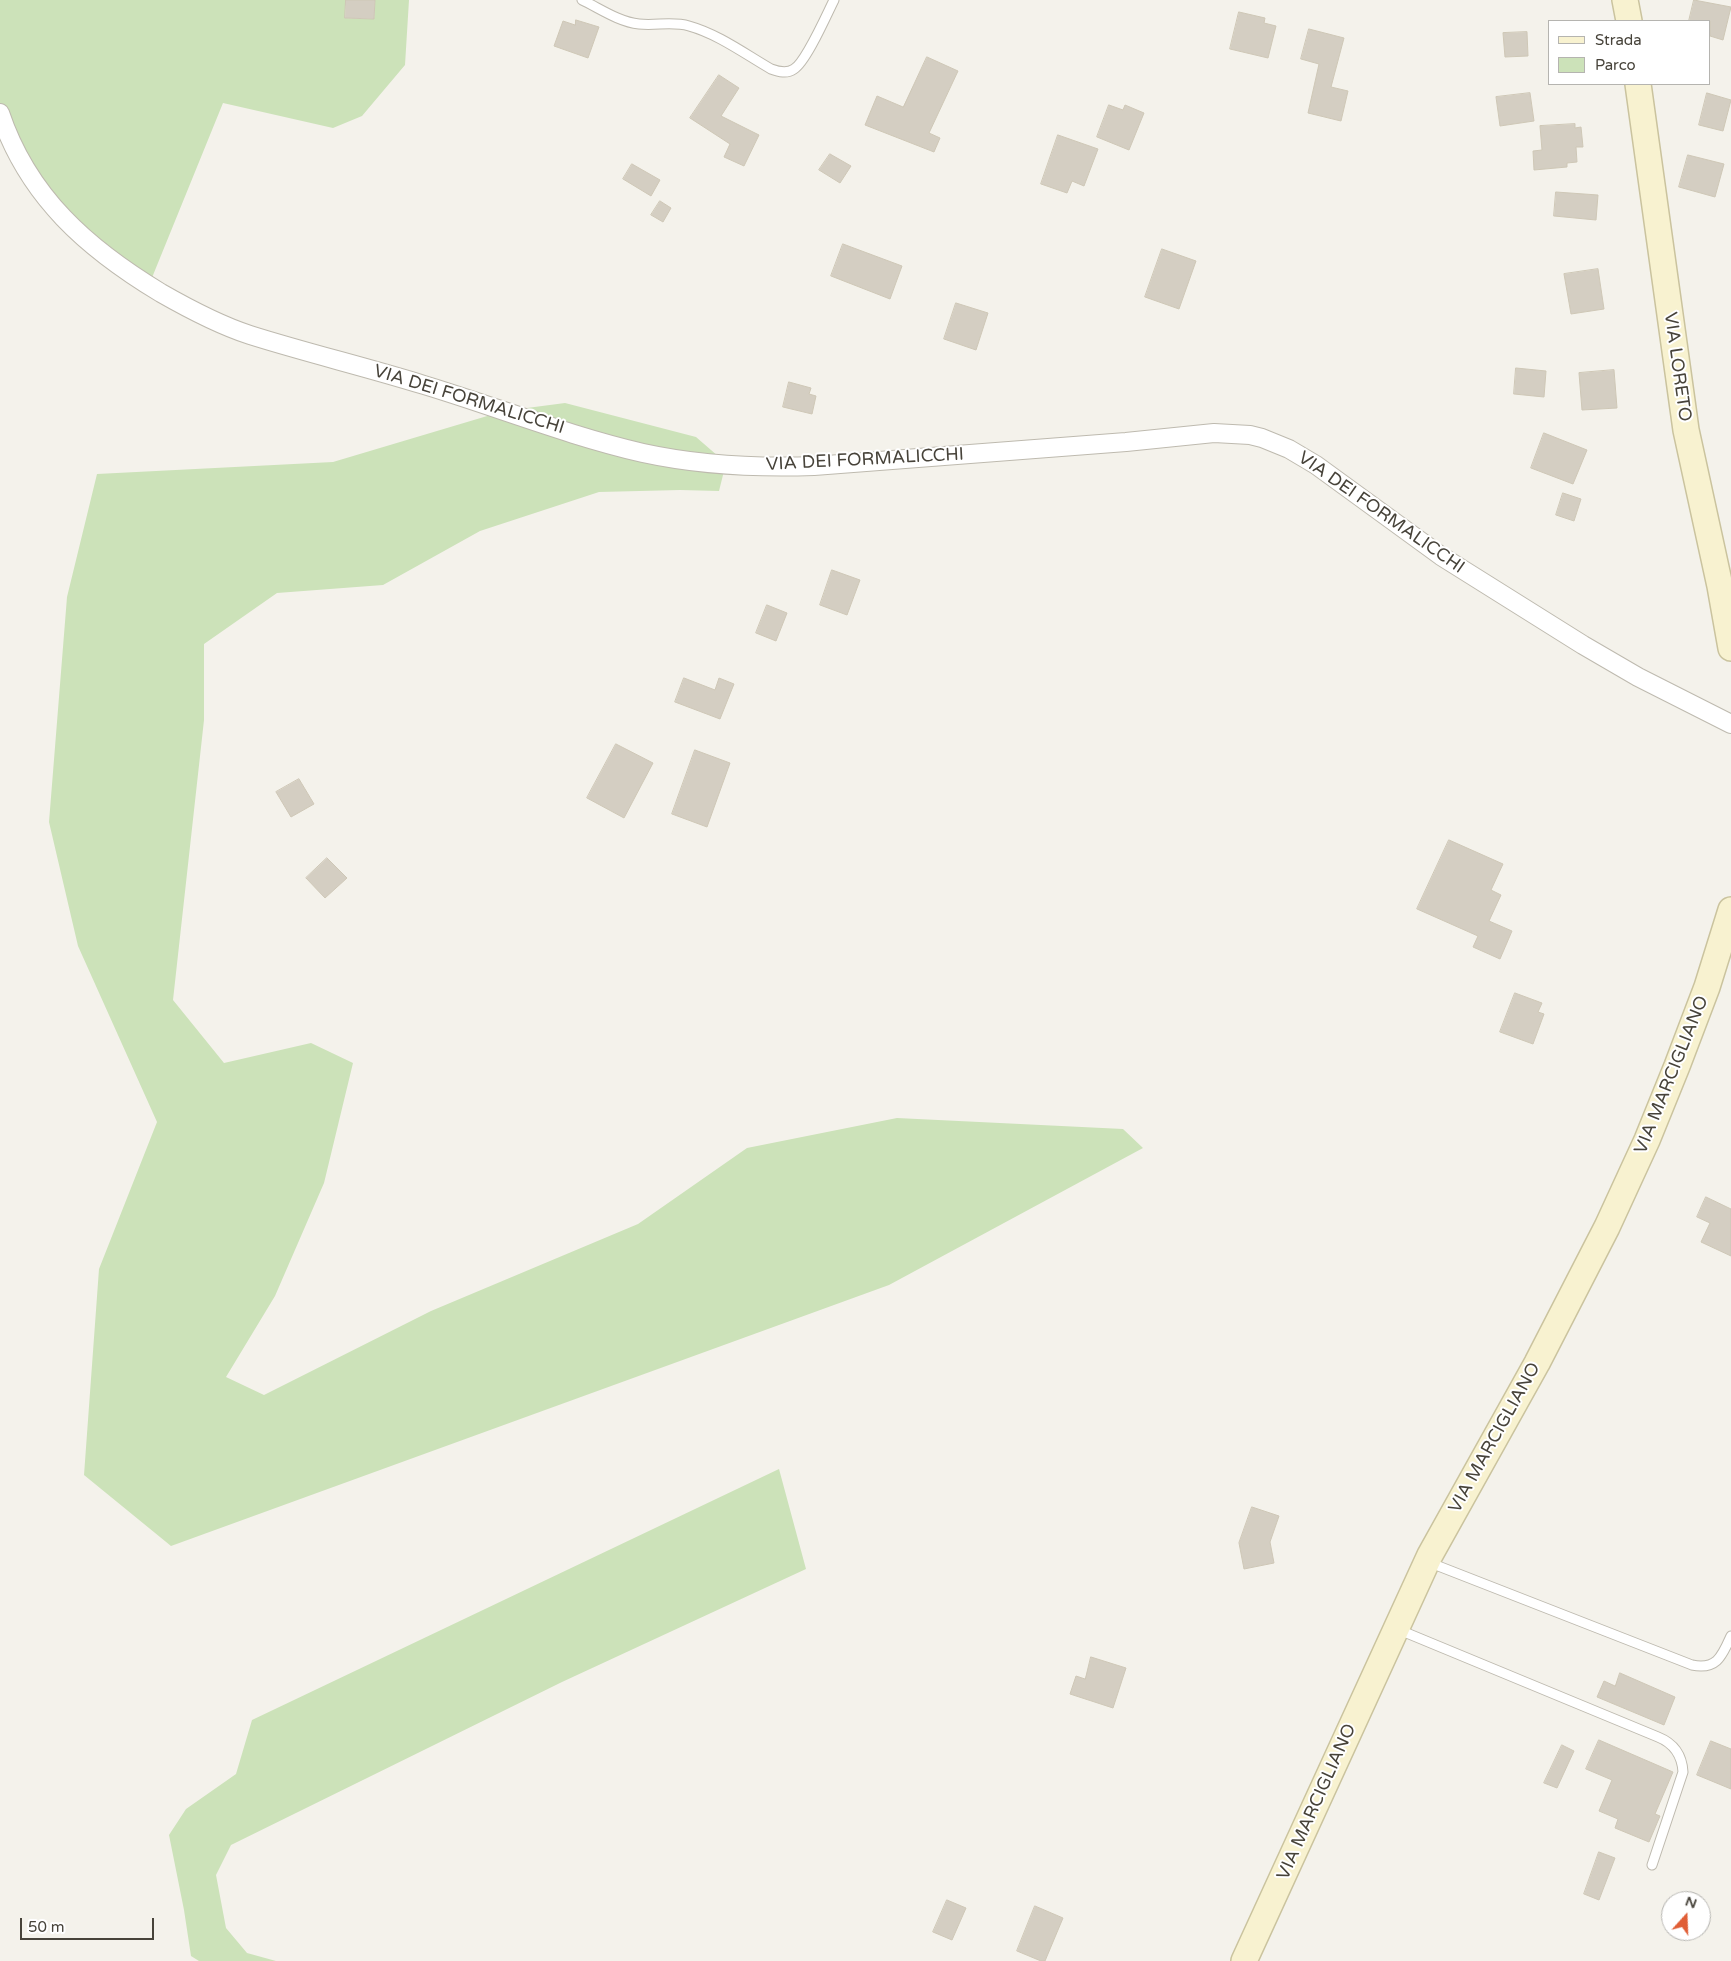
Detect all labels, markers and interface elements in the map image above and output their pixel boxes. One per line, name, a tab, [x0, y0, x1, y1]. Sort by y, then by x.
legend	[1548, 20, 1711, 85]
text: Strada	[1595, 31, 1642, 49]
text: Parco	[1595, 56, 1636, 74]
street label: VIA LORETO	[1659, 311, 1695, 423]
street label: VIA DEI FORMALICCHI	[371, 361, 567, 439]
street label: VIA DEI FORMALICCHI	[765, 444, 965, 476]
street label: VIA DEI FORMALICCHI	[1294, 447, 1468, 579]
street label: VIA MARCIGLIANO	[1630, 993, 1714, 1157]
street label: VIA MARCIGLIANO	[1445, 1359, 1545, 1517]
street label: VIA MARCIGLIANO	[1273, 1721, 1361, 1883]
north arrow	[1661, 1891, 1711, 1941]
text: N	[1683, 1892, 1699, 1912]
scale bar	[22, 1908, 156, 1940]
text: 50 m	[28, 1918, 65, 1936]

